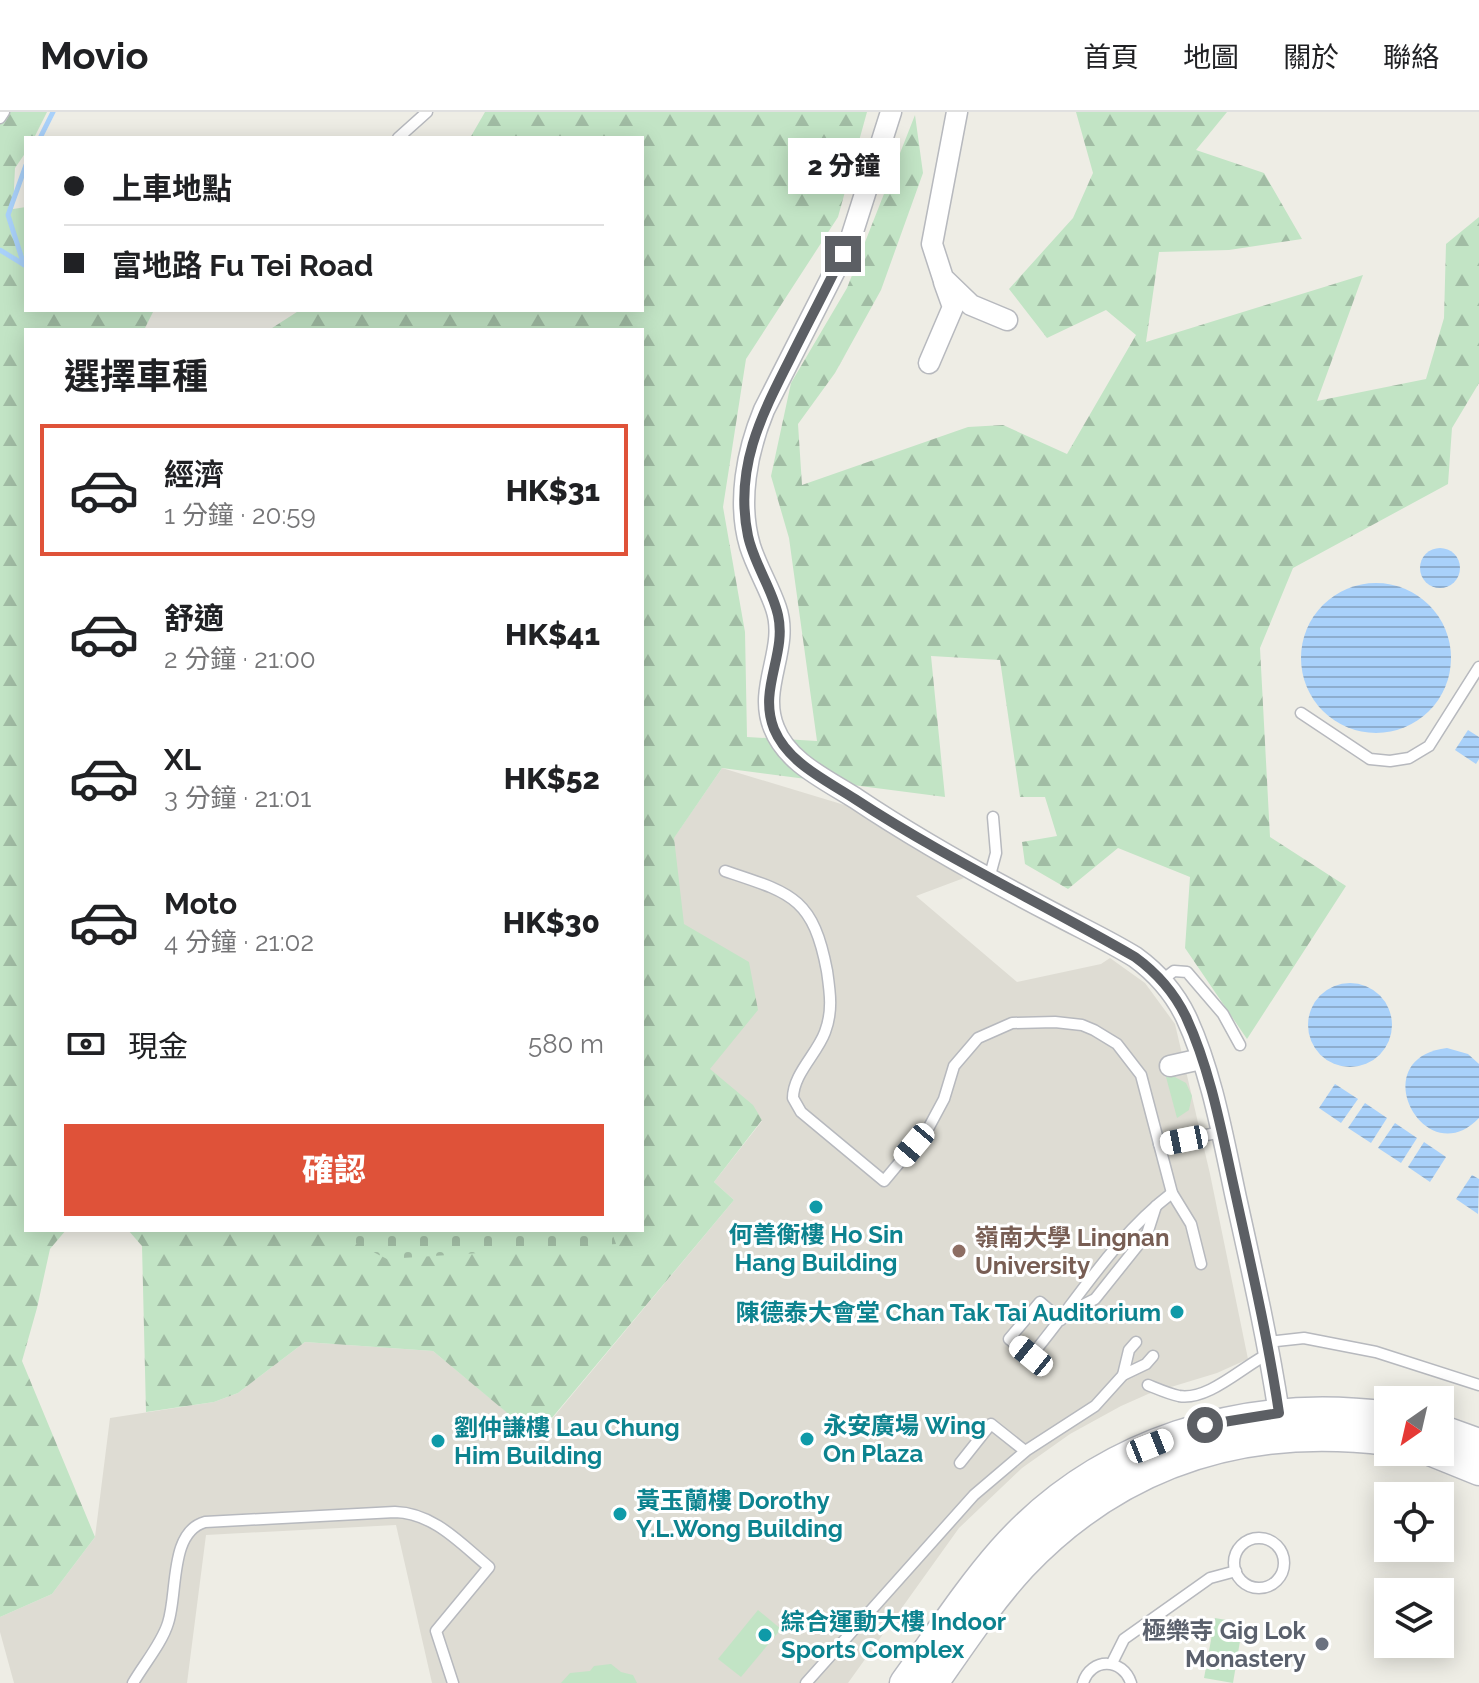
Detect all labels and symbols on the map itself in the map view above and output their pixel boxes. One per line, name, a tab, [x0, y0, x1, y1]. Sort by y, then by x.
callout: 2 分鐘	[787, 138, 899, 194]
route end	[825, 236, 861, 272]
car	[889, 1119, 939, 1171]
car	[1158, 1124, 1210, 1156]
marker: 何善衡樓 Ho Sin Hang Building	[807, 1198, 825, 1216]
place label: 何善衡樓 Ho Sin Hang Building	[728, 1220, 904, 1277]
place label: 嶺南大學 Lingnan University	[974, 1223, 1169, 1280]
marker: 嶺南大學 Lingnan University	[950, 1242, 968, 1260]
place label: 陳德泰大會堂 Chan Tak Tai Auditorium	[736, 1298, 1161, 1327]
marker: 陳德泰大會堂 Chan Tak Tai Auditorium	[1168, 1303, 1186, 1321]
car	[1005, 1332, 1057, 1380]
north arrow	[1374, 1386, 1454, 1466]
route start	[1187, 1407, 1223, 1443]
place label: 永安廣場 Wing On Plaza	[823, 1411, 986, 1468]
place label: 劉仲謙樓 Lau Chung Him Building	[454, 1413, 680, 1470]
car	[1123, 1426, 1177, 1466]
marker: 永安廣場 Wing On Plaza	[798, 1430, 816, 1448]
marker: 劉仲謙樓 Lau Chung Him Building	[429, 1432, 447, 1450]
place label: 黃玉蘭樓 Dorothy Y.L.Wong Building	[636, 1486, 843, 1543]
marker: 黃玉蘭樓 Dorothy Y.L.Wong Building	[611, 1505, 629, 1523]
place label: 綜合運動大樓 Indoor Sports Complex	[781, 1607, 1006, 1664]
place label: 極樂寺 Gig Lok Monastery	[1142, 1616, 1307, 1673]
marker: 綜合運動大樓 Indoor Sports Complex	[756, 1626, 774, 1644]
marker: 極樂寺 Gig Lok Monastery	[1313, 1635, 1331, 1653]

